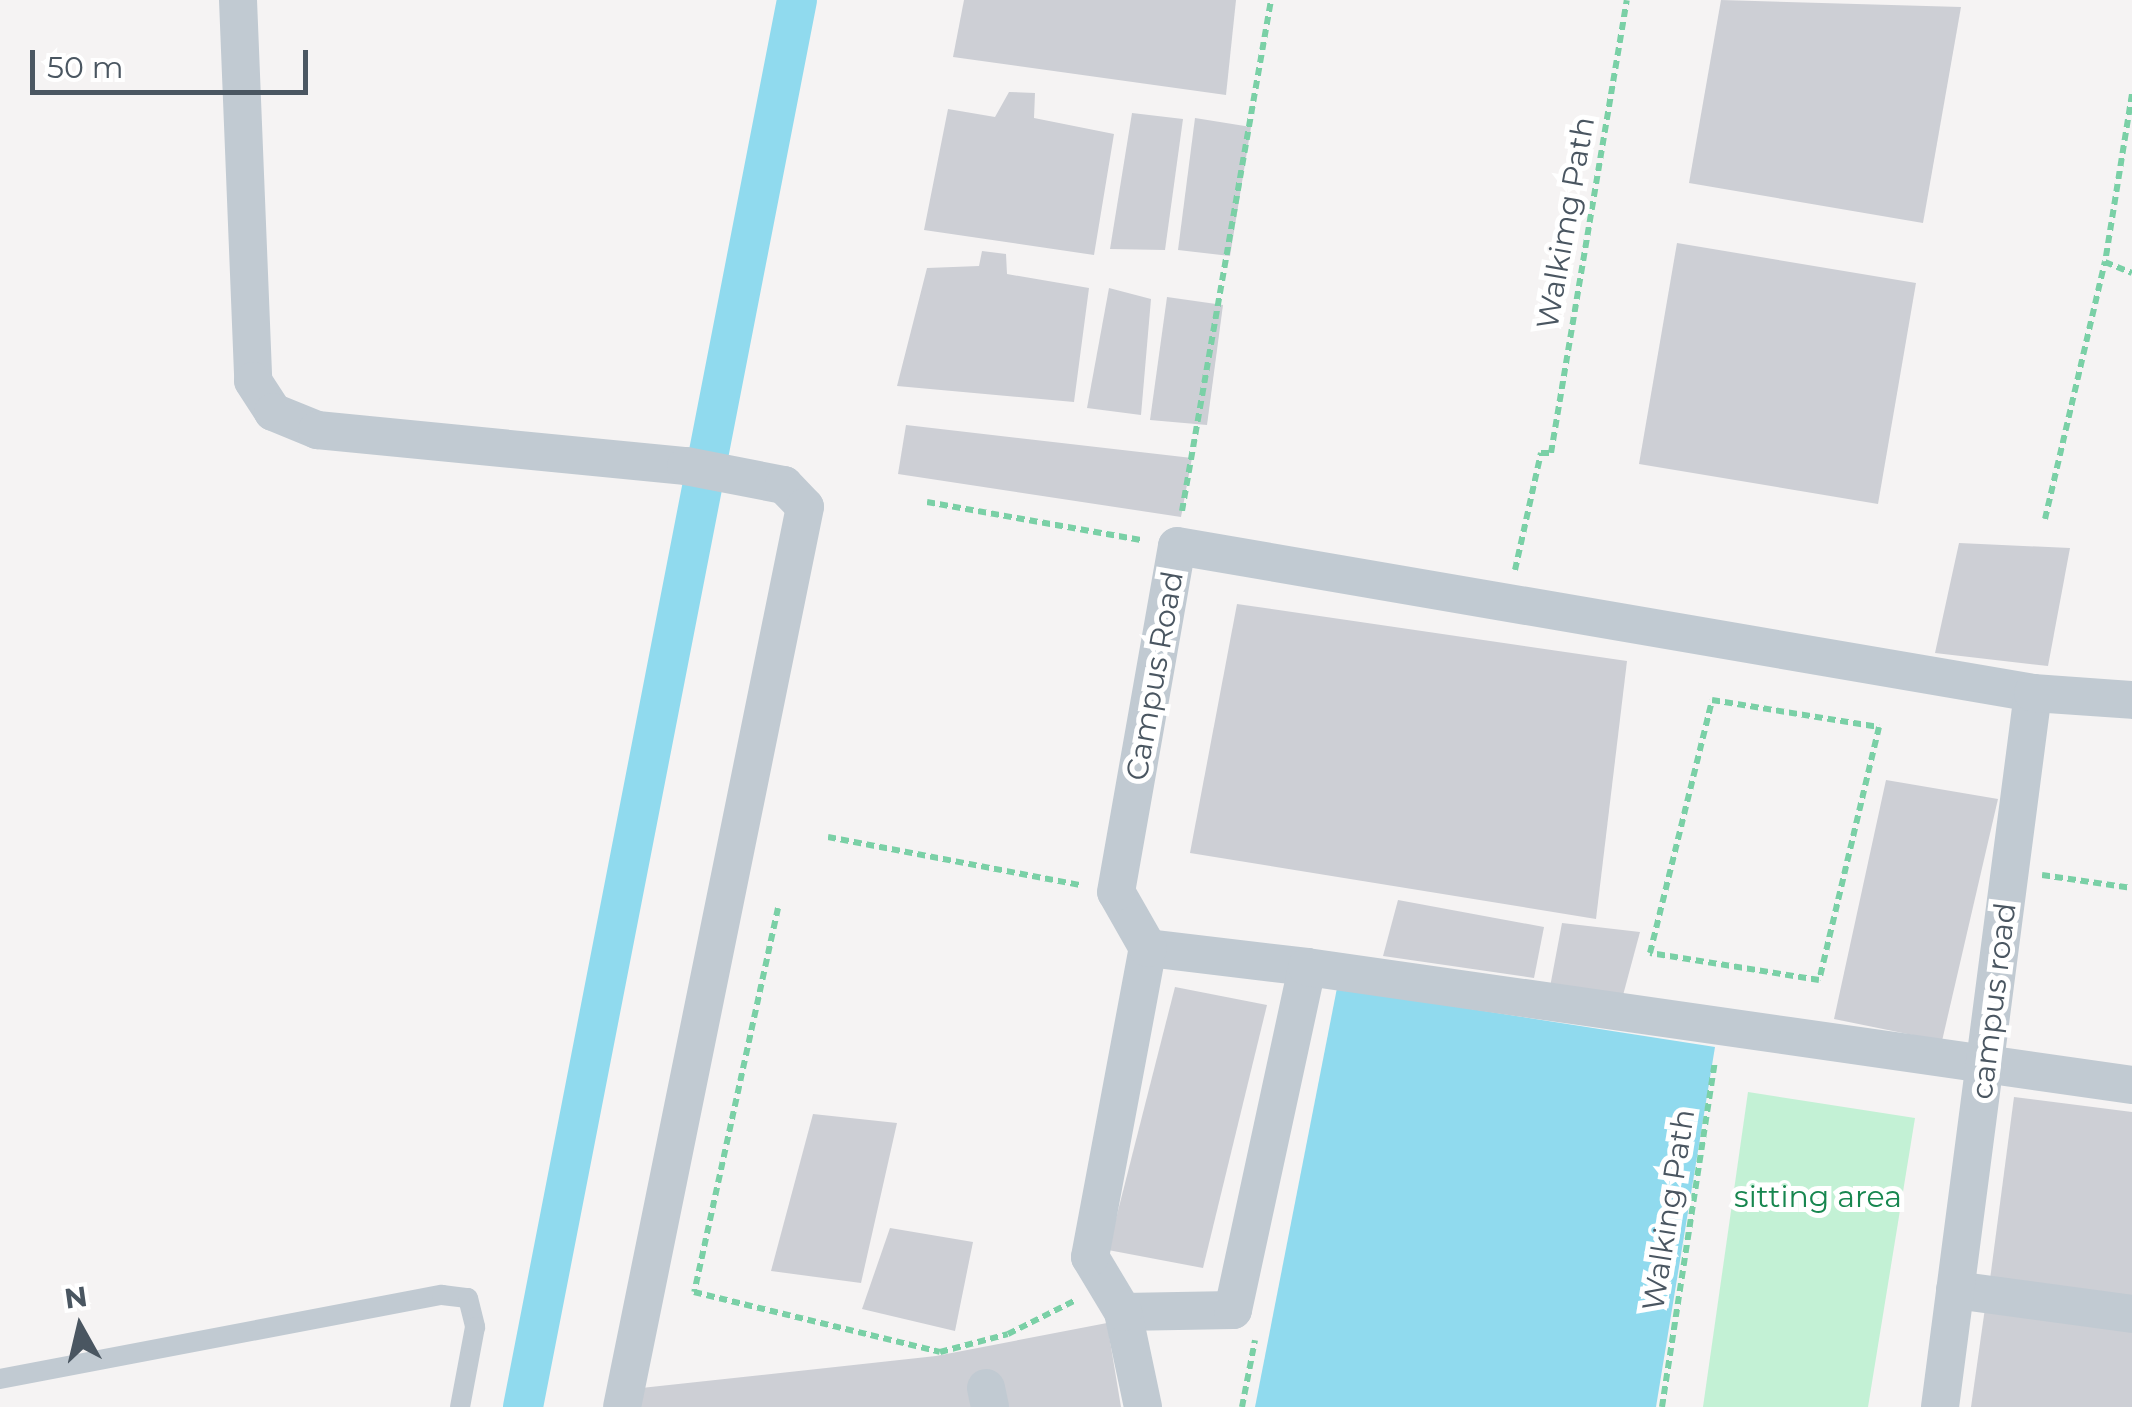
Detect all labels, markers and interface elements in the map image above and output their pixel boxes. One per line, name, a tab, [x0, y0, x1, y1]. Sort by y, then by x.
scale bar	[35, 30, 312, 92]
text: 50 m	[47, 49, 124, 86]
street label: Walkimg Path	[1530, 114, 1602, 332]
street label: Campus Road	[1119, 568, 1191, 784]
street label: campus road	[1964, 901, 2024, 1101]
street label: Walking Path	[1635, 1107, 1703, 1313]
park label: sitting area	[1734, 1179, 1902, 1215]
north arrow	[30, 1277, 130, 1377]
text: N	[62, 1279, 89, 1316]

